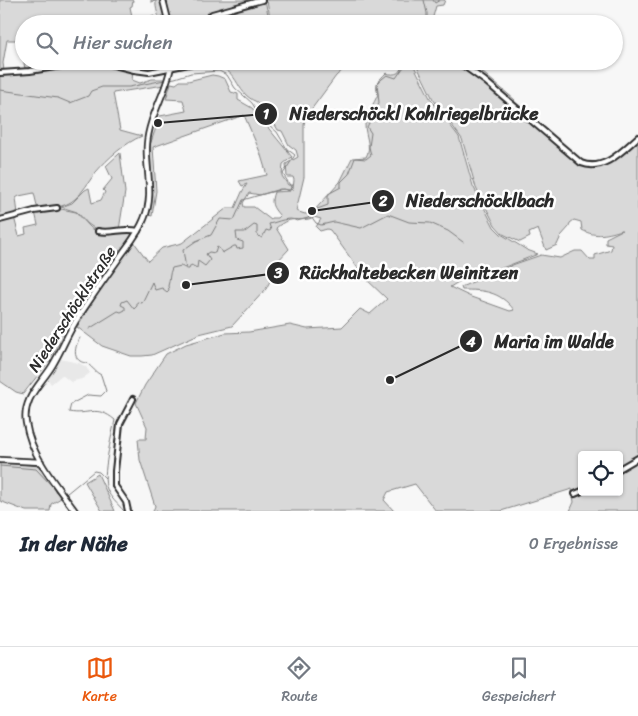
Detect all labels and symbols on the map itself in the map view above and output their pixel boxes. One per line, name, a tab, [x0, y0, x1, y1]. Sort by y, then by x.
callout: Niederschöckl Kohlriegelbrücke	[254, 97, 548, 130]
text: Niederschöckl Kohlriegelbrücke	[288, 98, 539, 130]
text: 1	[263, 101, 270, 127]
callout: Niederschöcklbach	[371, 185, 564, 218]
text: Niederschöcklbach	[405, 185, 555, 217]
text: 2	[378, 188, 388, 214]
street label: Niederschöcklstraße	[20, 240, 124, 378]
callout: Rückhaltebecken Weinitzen	[265, 256, 529, 289]
text: Rückhaltebecken Weinitzen	[299, 257, 519, 289]
text: 3	[273, 260, 283, 286]
callout: Maria im Walde	[459, 325, 624, 358]
text: Maria im Walde	[493, 326, 614, 358]
text: 4	[465, 329, 476, 355]

